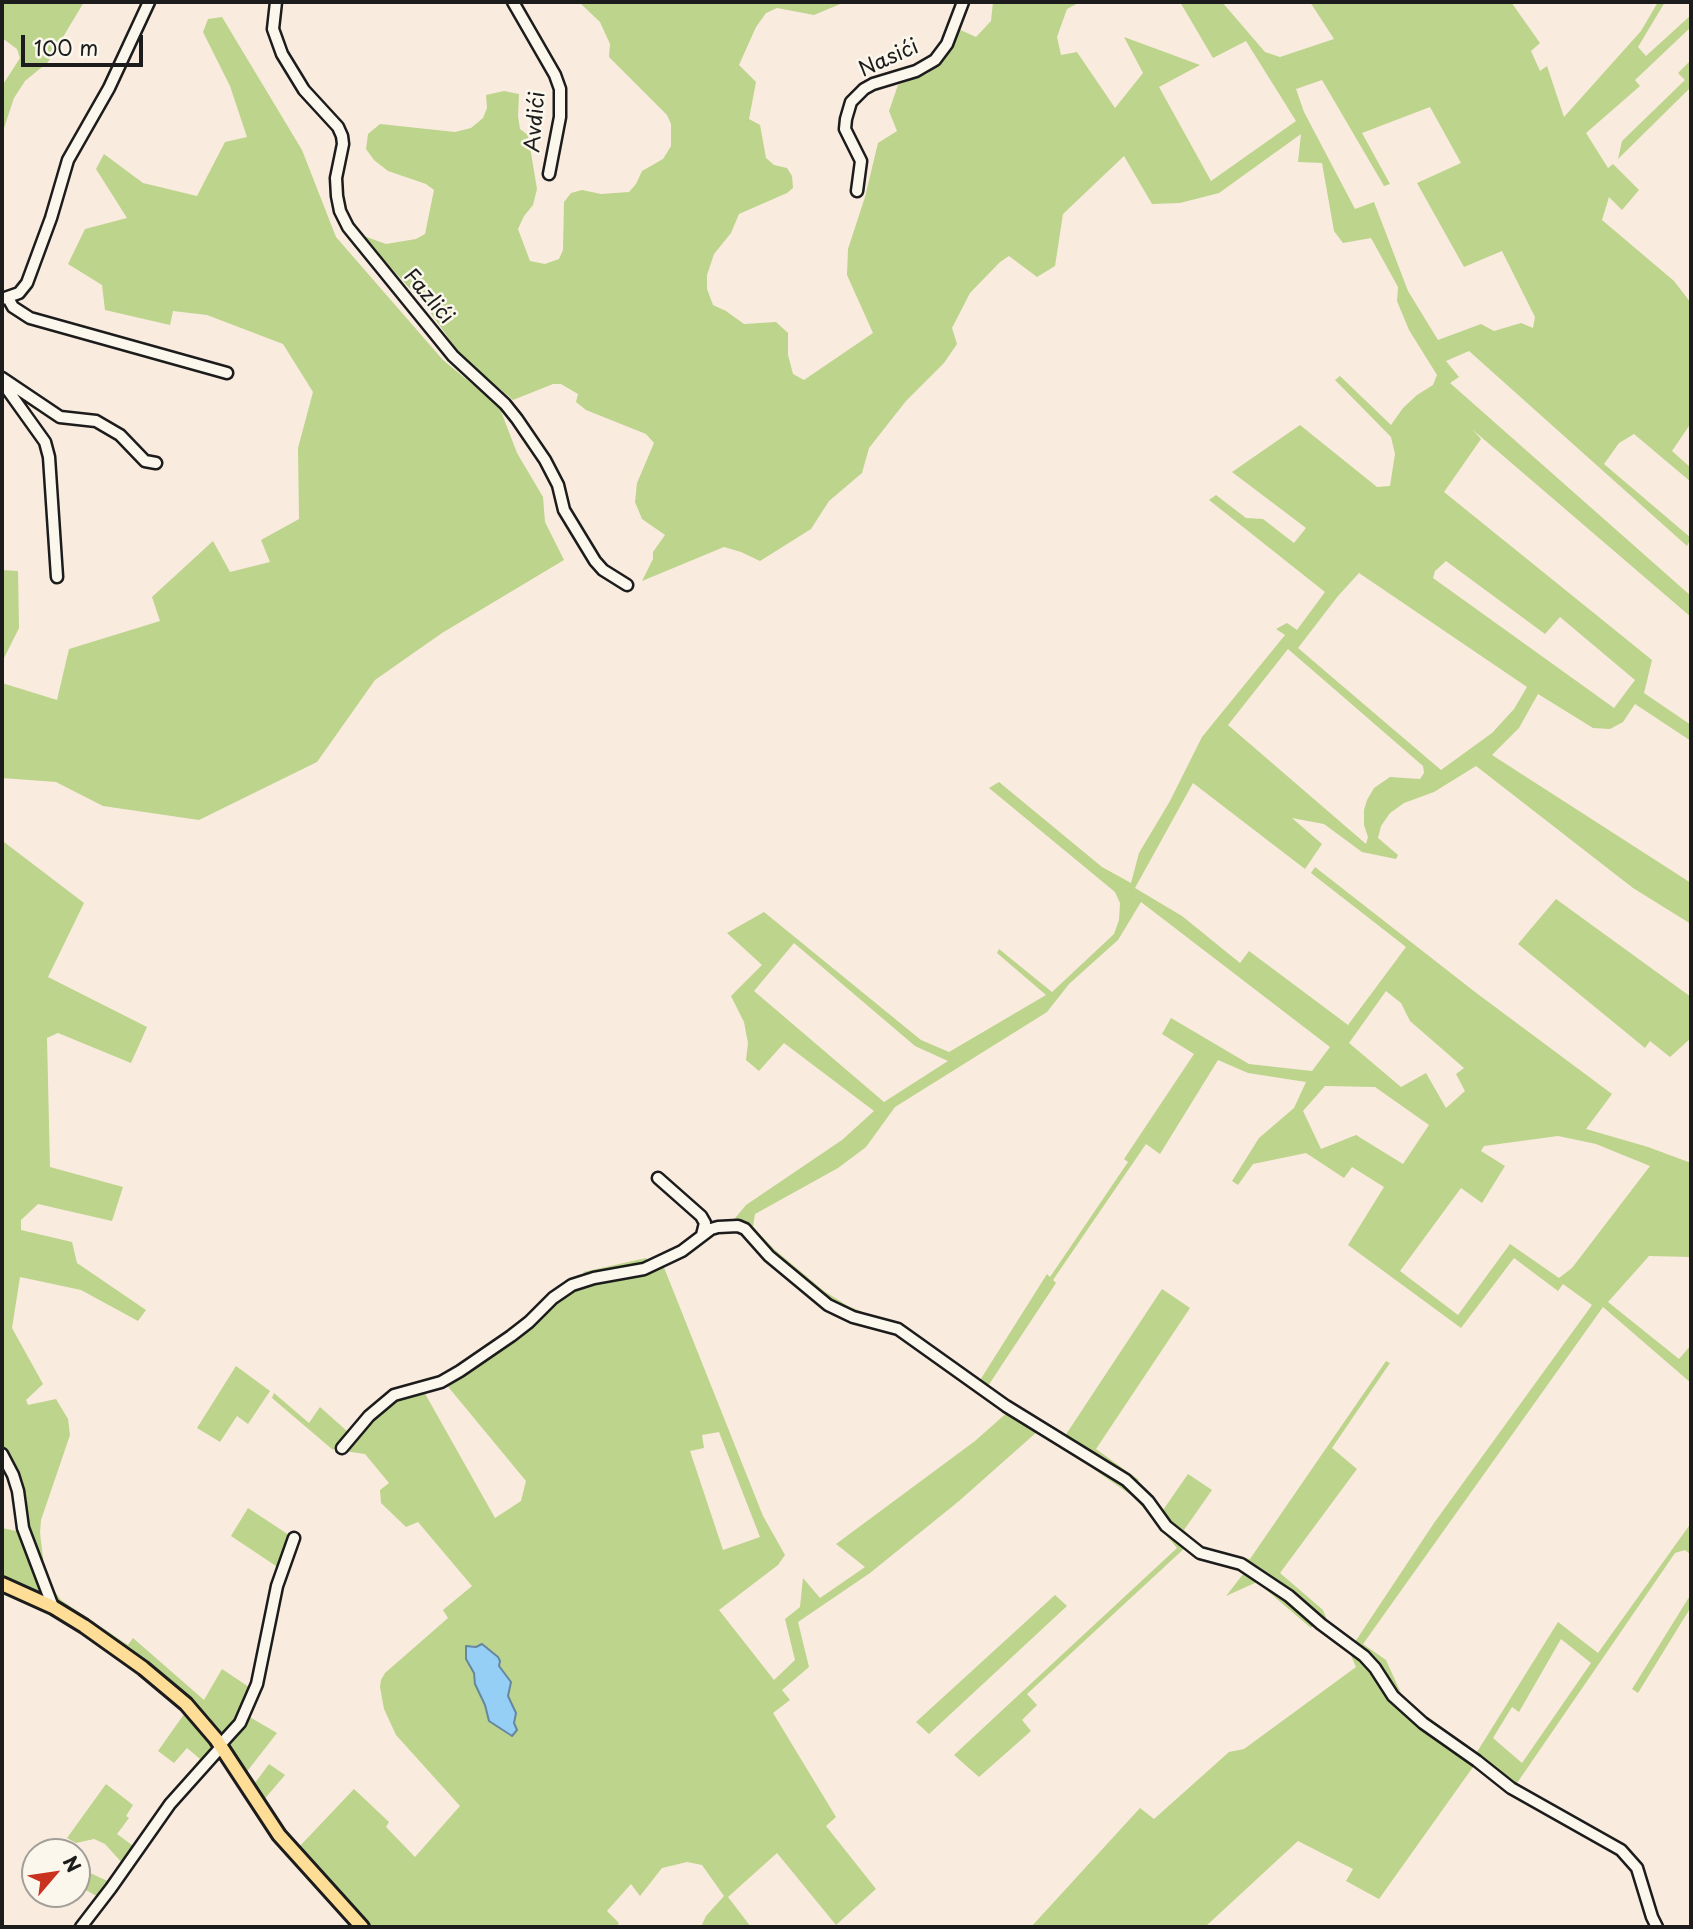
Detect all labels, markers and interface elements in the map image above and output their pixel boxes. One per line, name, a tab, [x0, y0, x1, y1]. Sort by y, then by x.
scale bar	[24, 21, 147, 65]
text: 100 m	[34, 31, 98, 63]
street label: Nasići	[855, 35, 923, 83]
street label: Avdići	[521, 90, 551, 154]
street label: Fazlići	[398, 264, 458, 330]
north arrow	[21, 1838, 91, 1908]
text: N	[57, 1850, 89, 1877]

